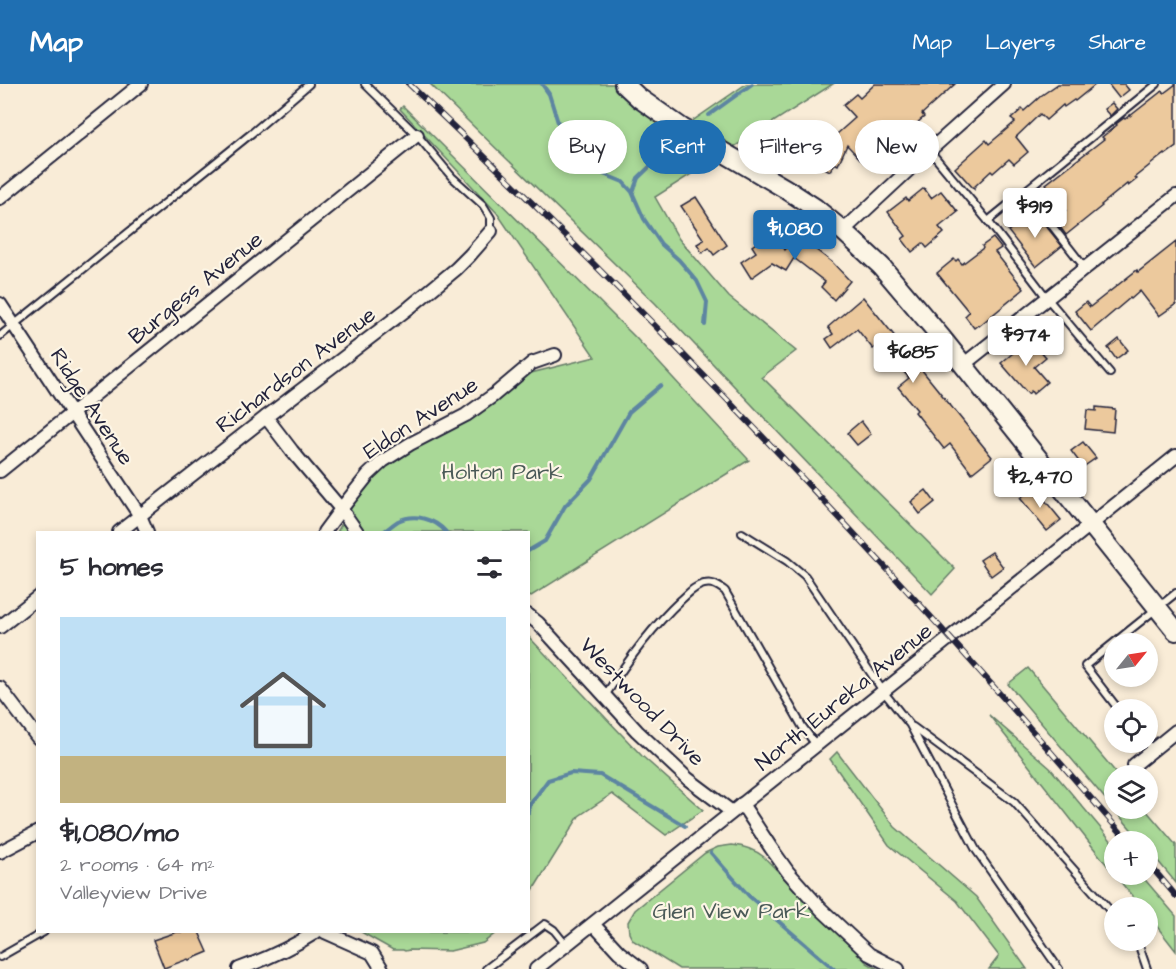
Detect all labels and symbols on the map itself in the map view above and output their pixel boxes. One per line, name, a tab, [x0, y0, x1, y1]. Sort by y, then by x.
pin: $919	[999, 188, 1071, 239]
pin: $1,080	[746, 210, 844, 261]
street label: Burgess Avenue	[122, 224, 270, 353]
street label: Richardson Avenue	[209, 300, 382, 441]
pin: $974	[990, 316, 1062, 367]
pin: $685	[877, 333, 949, 384]
street label: Ridge Avenue	[41, 342, 141, 472]
street label: Eldon Avenue	[357, 369, 484, 467]
park label: Holton Park	[441, 457, 563, 488]
pin: $2,470	[991, 458, 1089, 509]
street label: North Eureka Avenue	[749, 616, 939, 778]
street label: Westwood Drive	[572, 631, 712, 773]
north arrow	[1104, 633, 1158, 687]
park label: Glen View Park	[653, 896, 810, 927]

